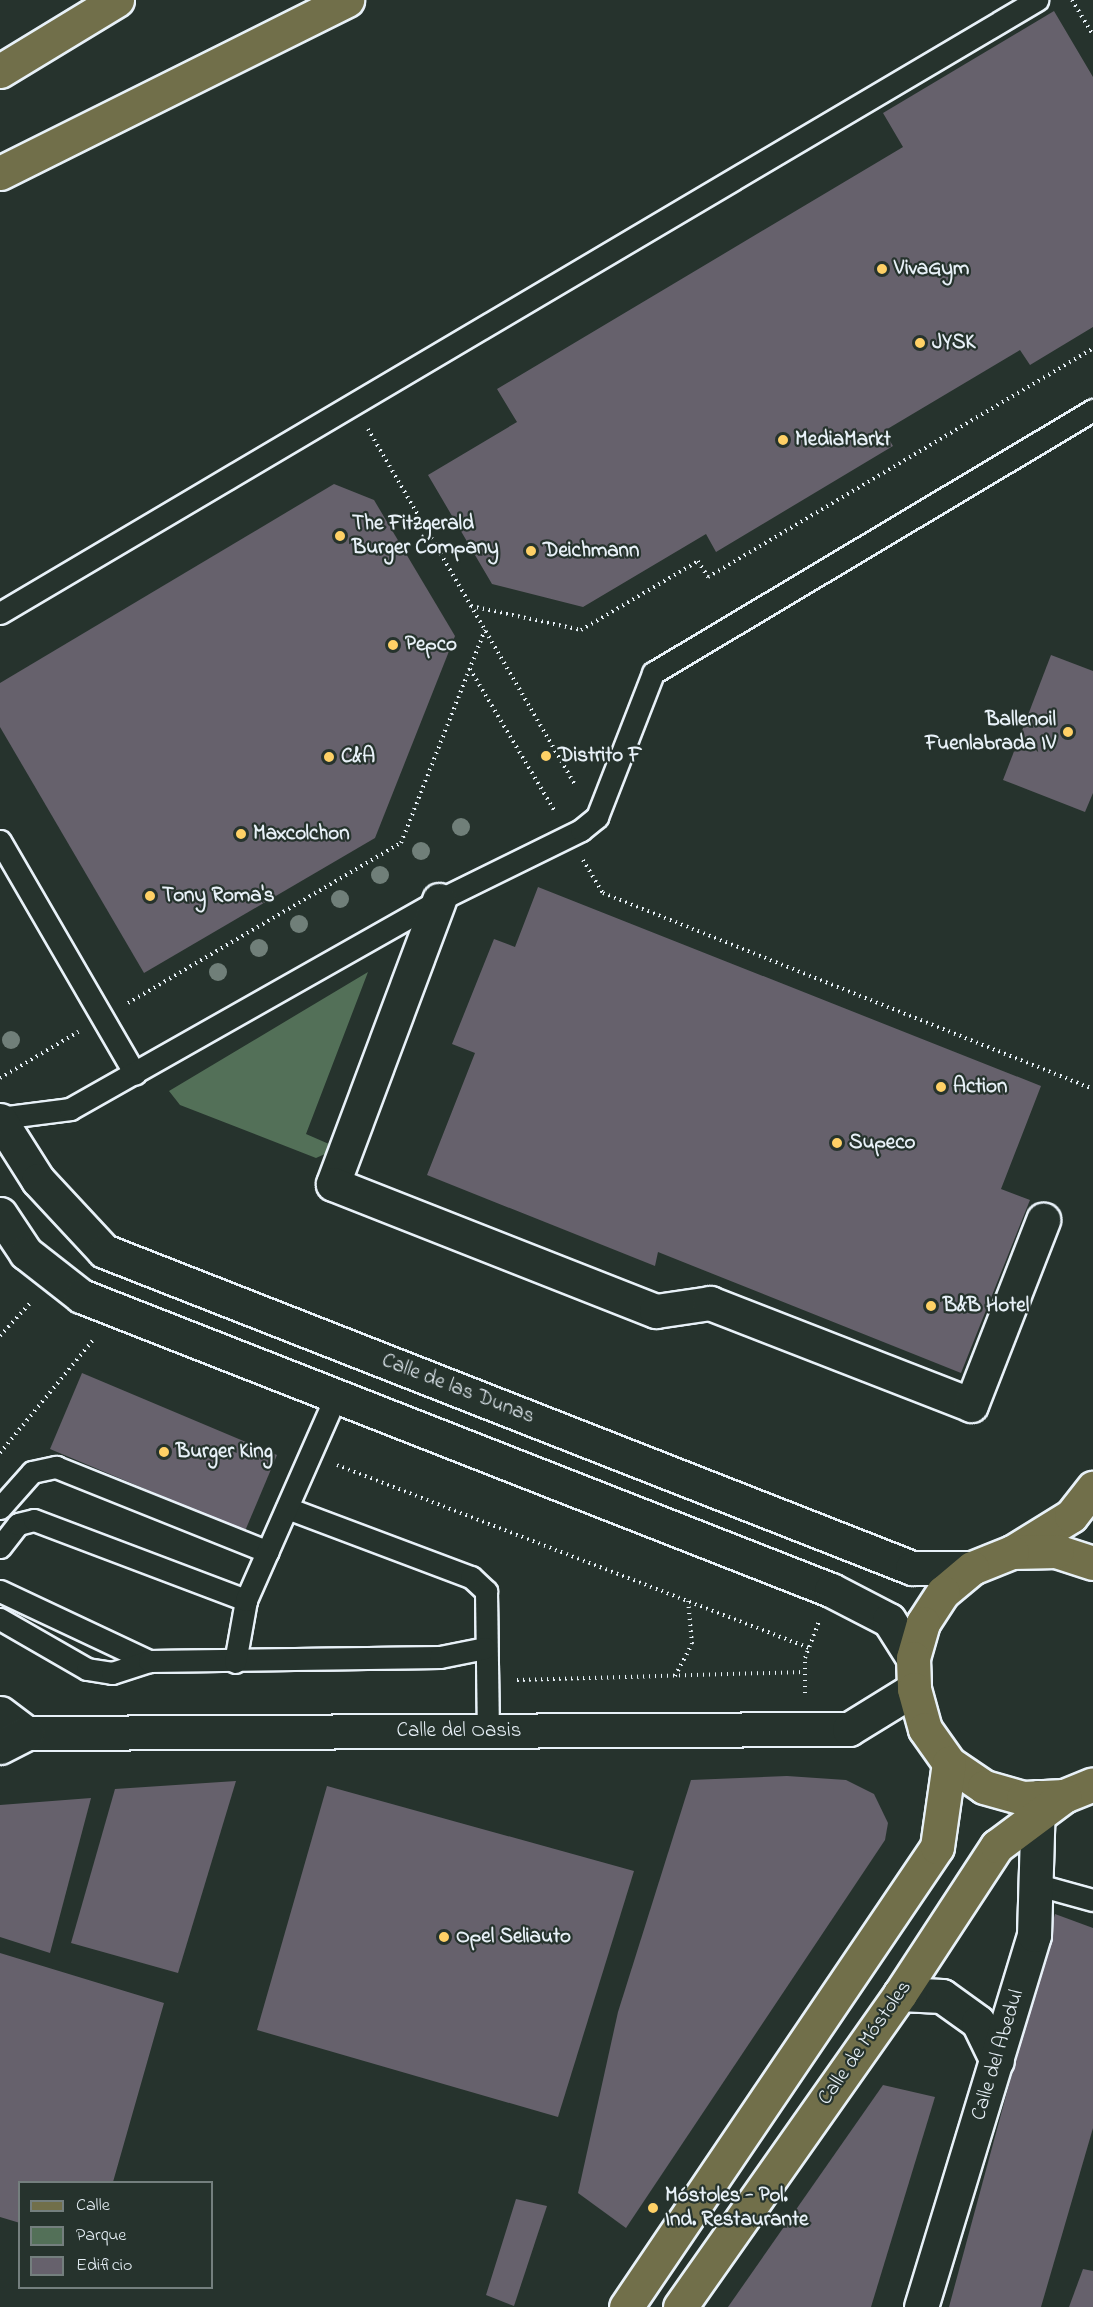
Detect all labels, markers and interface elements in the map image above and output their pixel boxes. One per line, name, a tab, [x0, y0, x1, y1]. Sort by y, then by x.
place label: VivaGym	[894, 256, 969, 282]
marker: VivaGym	[875, 262, 889, 276]
place label: JYSK	[932, 330, 976, 356]
marker: JYSK	[913, 336, 927, 350]
place label: MediaMarkt	[795, 427, 891, 453]
marker: MediaMarkt	[776, 433, 790, 447]
place label: The Fitzgerald Burger Company	[352, 511, 499, 561]
marker: The Fitzgerald Burger Company	[333, 529, 347, 543]
place label: Deichmann	[543, 538, 639, 564]
marker: Deichmann	[524, 544, 538, 558]
place label: Pepco	[405, 632, 457, 658]
marker: Pepco	[386, 638, 400, 652]
place label: Ballenoil Fuenlabrada IV	[925, 707, 1056, 757]
marker: Ballenoil Fuenlabrada IV	[1061, 725, 1075, 739]
place label: Distrito F	[558, 743, 642, 769]
place label: C&A	[341, 744, 375, 770]
marker: Distrito F	[539, 749, 553, 763]
marker: C&A	[322, 750, 336, 764]
place label: Maxcolchon	[253, 821, 350, 847]
marker: Maxcolchon	[234, 827, 248, 841]
place label: Tony Roma's	[162, 883, 274, 909]
marker: Tony Roma's	[143, 889, 157, 903]
place label: Action	[953, 1074, 1007, 1100]
marker: Action	[934, 1080, 948, 1094]
place label: Supeco	[849, 1130, 916, 1156]
marker: Supeco	[830, 1136, 844, 1150]
place label: B&B Hotel	[943, 1293, 1029, 1319]
marker: B&B Hotel	[924, 1299, 938, 1313]
street label: Calle de las Dunas	[378, 1348, 538, 1430]
place label: Burger King	[176, 1439, 273, 1465]
marker: Burger King	[157, 1445, 171, 1459]
street label: Calle del Oasis	[397, 1718, 521, 1744]
place label: Opel Seliauto	[456, 1924, 571, 1950]
marker: Opel Seliauto	[437, 1930, 451, 1944]
street label: Calle de Móstoles	[813, 1976, 917, 2110]
street label: Calle del Abedul	[966, 1987, 1030, 2123]
legend	[18, 2181, 213, 2289]
place label: Móstoles - Pol. Ind. Restaurante	[665, 2183, 808, 2233]
text: Calle	[76, 2193, 110, 2219]
marker: Móstoles - Pol. Ind. Restaurante	[646, 2201, 660, 2215]
text: Parque	[76, 2223, 126, 2249]
text: Edificio	[76, 2253, 132, 2279]

